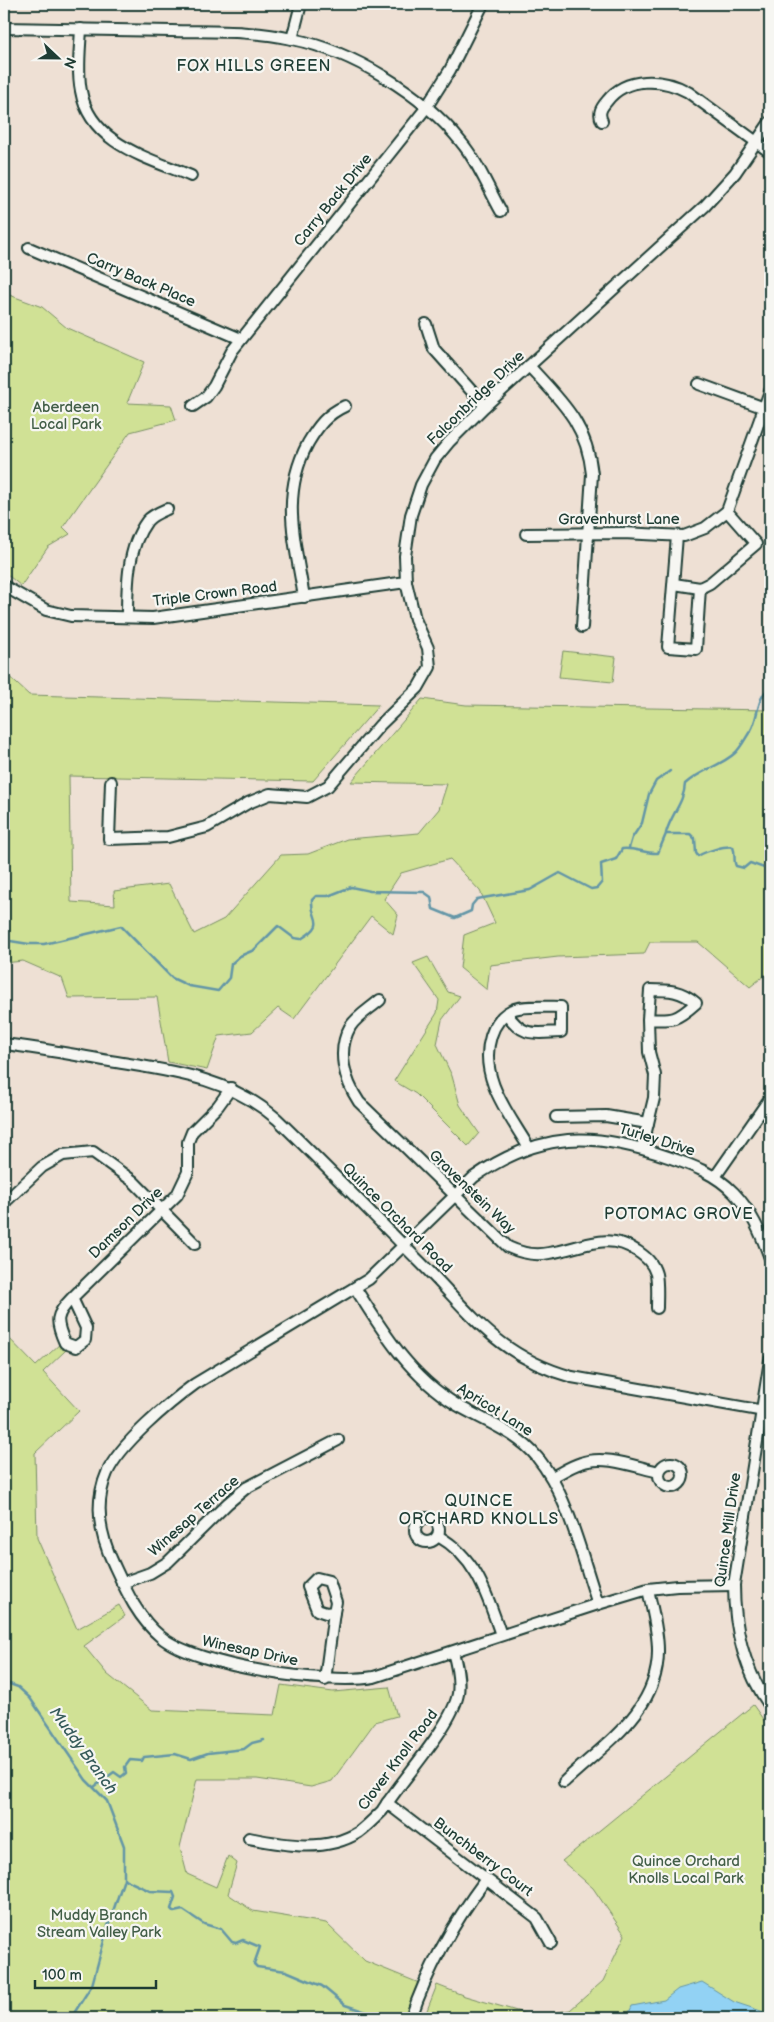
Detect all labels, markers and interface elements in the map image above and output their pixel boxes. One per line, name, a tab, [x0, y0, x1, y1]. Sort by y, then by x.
north arrow	[32, 32, 82, 82]
text: N	[60, 55, 79, 71]
district label: FOX HILLS GREEN	[176, 57, 332, 76]
street label: Carry Back Drive	[290, 150, 376, 250]
street label: Carry Back Place	[84, 248, 199, 312]
street label: Falconbridge Drive	[423, 347, 529, 449]
park label: Aberdeen Local Park	[31, 398, 102, 434]
street label: Gravenhurst Lane	[558, 510, 680, 529]
street label: Triple Crown Road	[152, 577, 278, 611]
street label: Turley Drive	[617, 1119, 698, 1161]
street label: Gravenstein Way	[425, 1146, 519, 1238]
street label: Quince Orchard Road	[338, 1159, 456, 1277]
street label: Damson Drive	[85, 1183, 167, 1263]
district label: POTOMAC GROVE	[604, 1205, 754, 1224]
street label: Apricot Lane	[454, 1379, 536, 1441]
street label: Winesap Terrace	[145, 1471, 243, 1561]
street label: Quince Mill Drive	[711, 1471, 745, 1588]
district label: QUINCE ORCHARD KNOLLS	[399, 1492, 559, 1529]
street label: Winesap Drive	[200, 1632, 300, 1670]
water label: Muddy Branch	[45, 1704, 121, 1799]
street label: Clover Knoll Road	[354, 1706, 442, 1814]
street label: Bunchberry Court	[429, 1813, 537, 1901]
park label: Quince Orchard Knolls Local Park	[628, 1852, 744, 1888]
park label: Muddy Branch Stream Valley Park	[37, 1906, 162, 1942]
scale bar	[35, 1957, 156, 1989]
text: 100 m	[42, 1966, 82, 1985]

